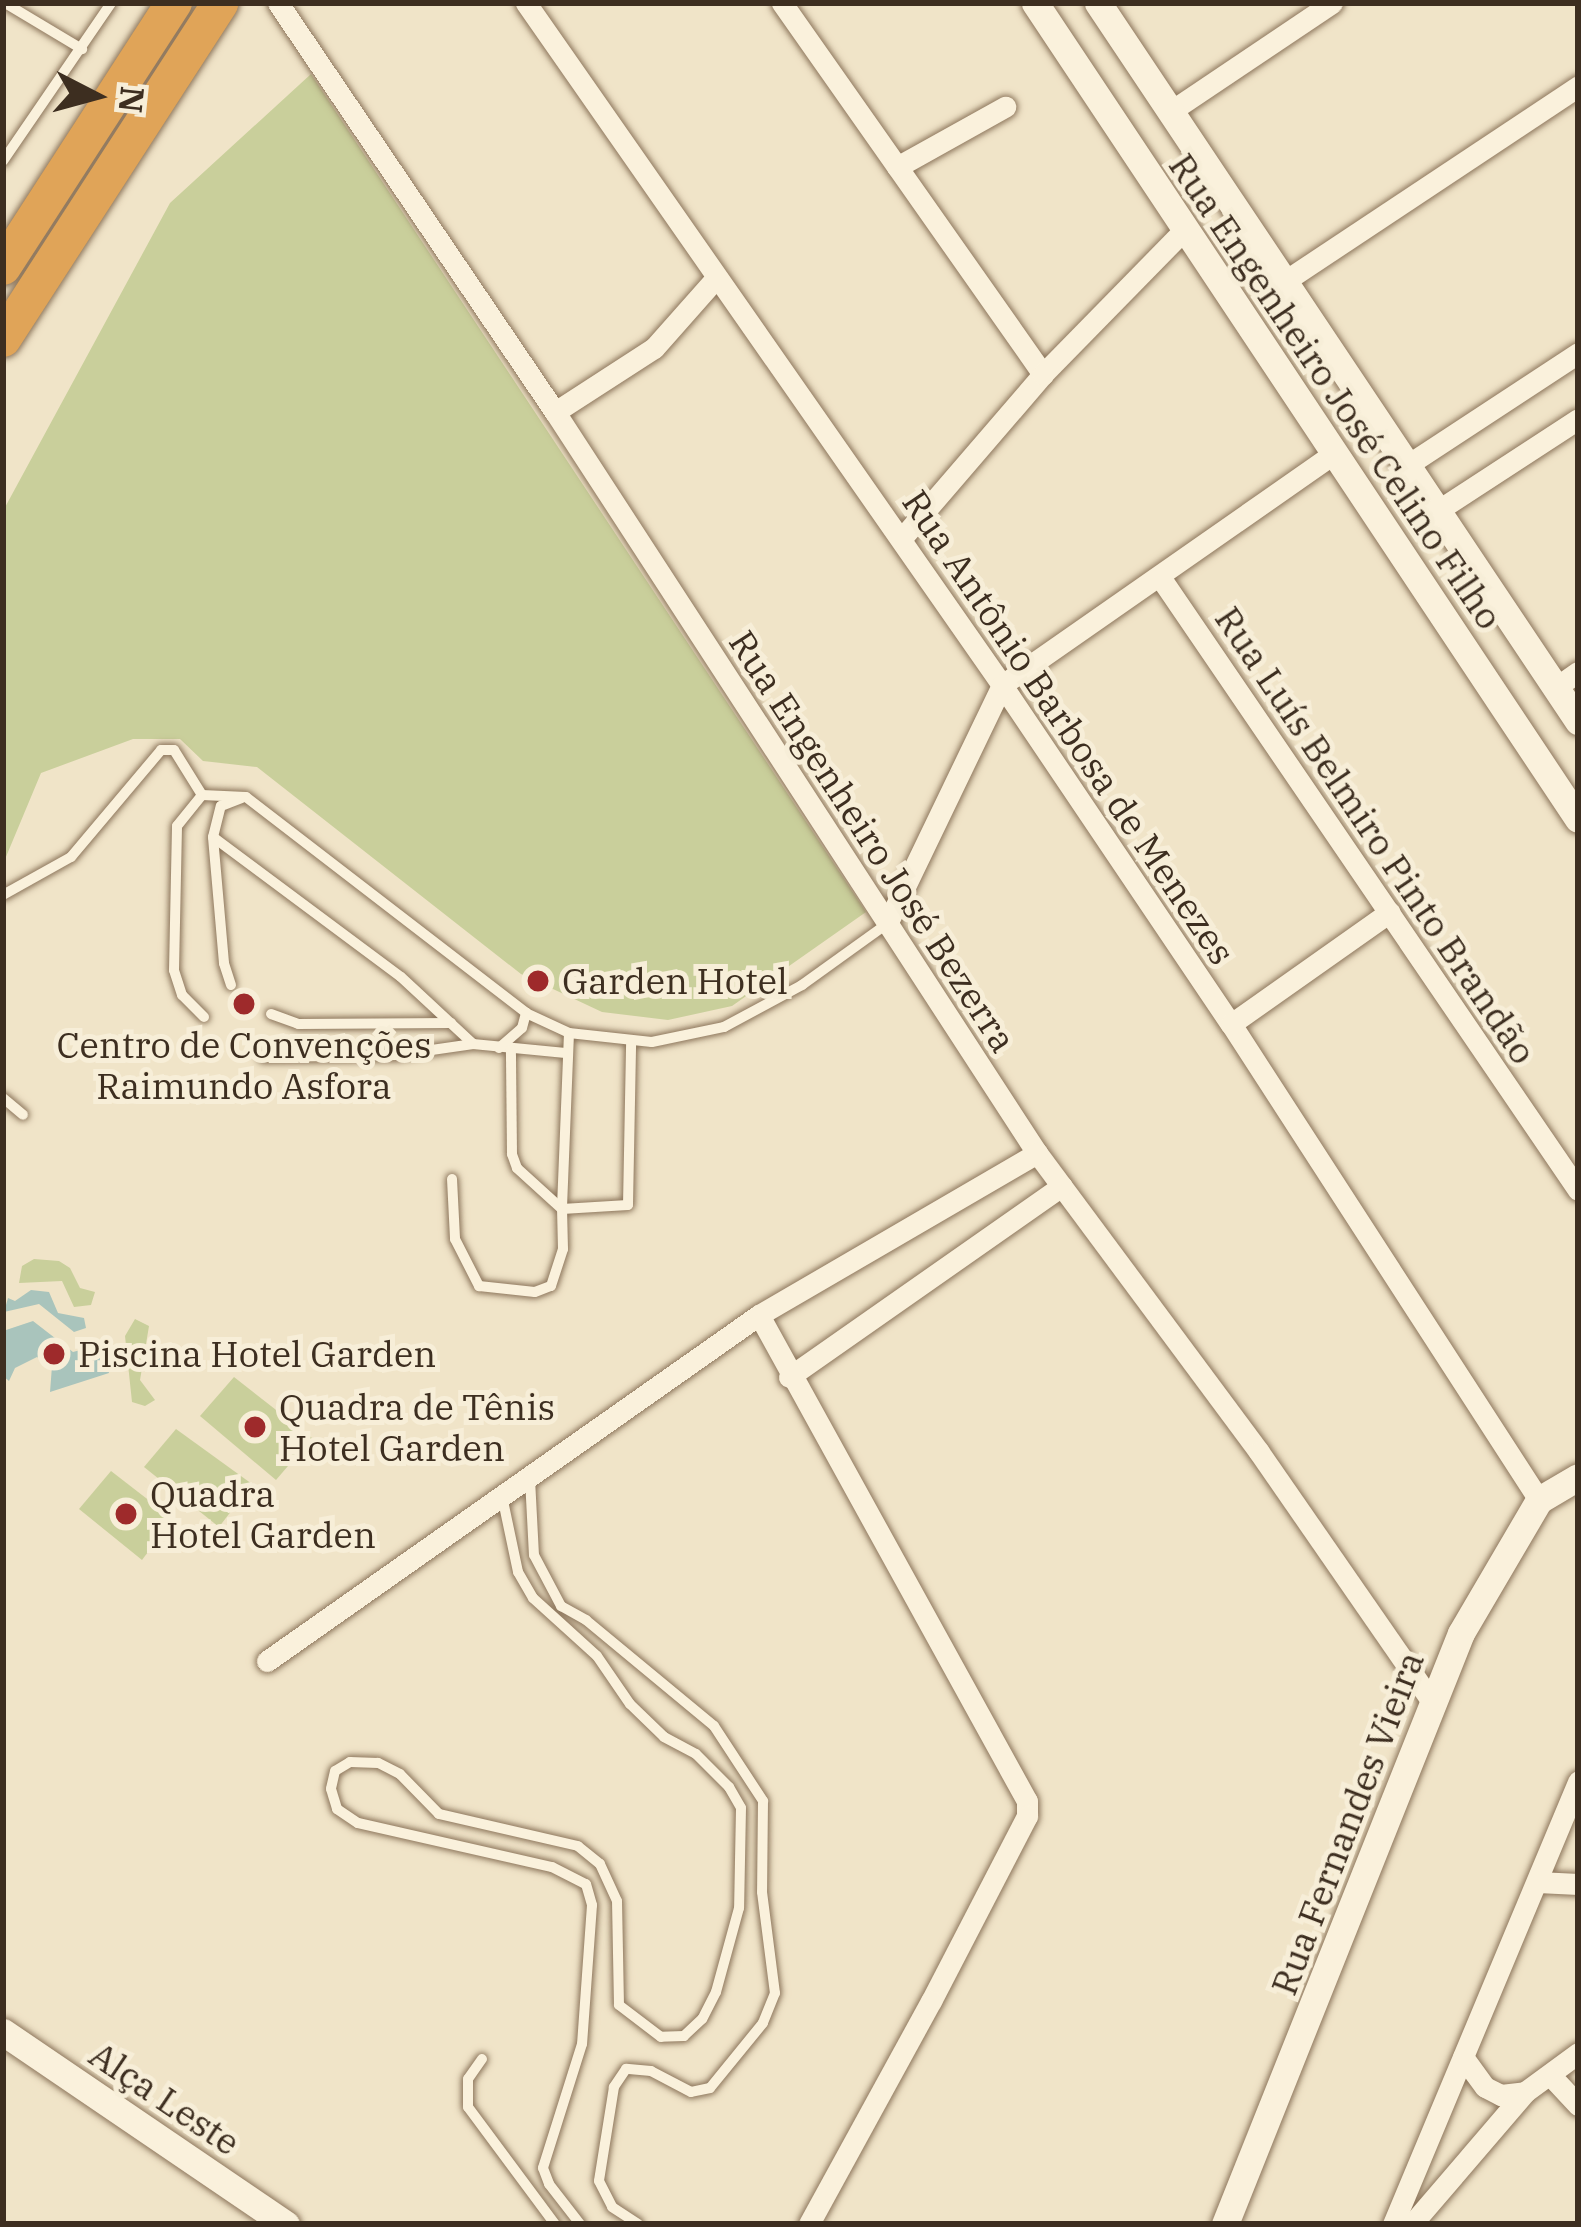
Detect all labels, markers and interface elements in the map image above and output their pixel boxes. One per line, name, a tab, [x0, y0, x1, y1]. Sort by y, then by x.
north arrow	[36, 36, 156, 156]
text: N	[110, 85, 155, 115]
street label: Rua Engenheiro José Celino Filho	[1160, 145, 1512, 637]
street label: Rua Antônio Barbosa de Menezes	[894, 482, 1244, 972]
street label: Rua Luís Belmiro Pinto Brandão	[1207, 598, 1545, 1072]
street label: Rua Engenheiro José Bezerra	[721, 622, 1025, 1060]
place label: Garden Hotel	[562, 959, 788, 1003]
marker: Garden Hotel	[525, 968, 551, 994]
marker: Centro de Convenções Raimundo Asfora	[231, 991, 257, 1017]
place label: Centro de Convenções Raimundo Asfora	[57, 1022, 431, 1107]
place label: Piscina Hotel Garden	[78, 1332, 436, 1376]
marker: Piscina Hotel Garden	[41, 1341, 67, 1367]
place label: Quadra de Tênis Hotel Garden	[279, 1384, 555, 1469]
marker: Quadra de Tênis Hotel Garden	[242, 1414, 268, 1440]
place label: Quadra Hotel Garden	[150, 1471, 376, 1556]
marker: Quadra Hotel Garden	[113, 1501, 139, 1527]
street label: Rua Fernandes Vieira	[1262, 1645, 1432, 2001]
street label: Alça Leste	[82, 2032, 248, 2164]

